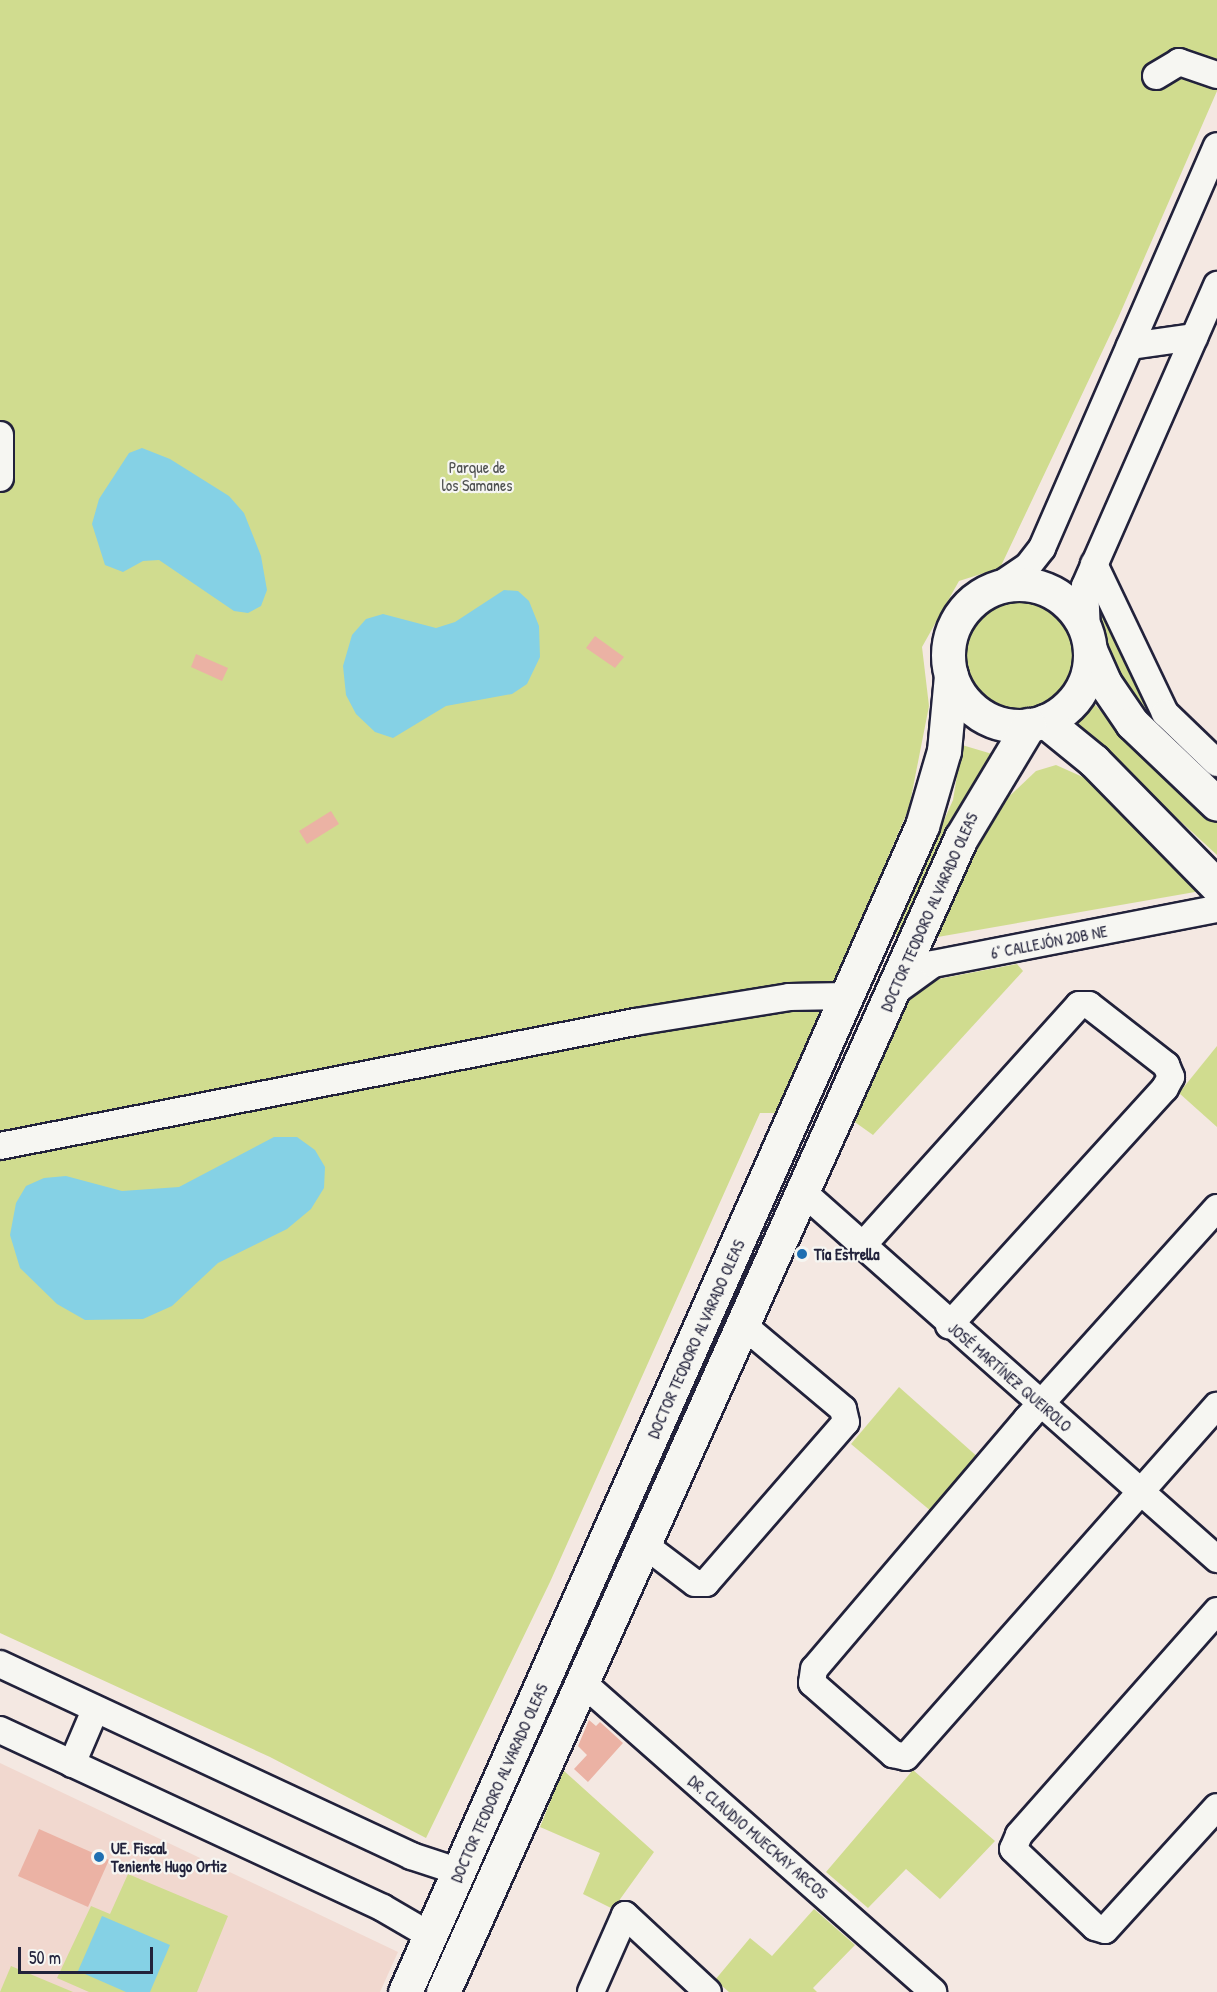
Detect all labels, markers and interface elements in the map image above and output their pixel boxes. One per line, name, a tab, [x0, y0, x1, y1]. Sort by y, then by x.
park label: Parque de los Samanes	[441, 457, 513, 495]
street label: DOCTOR TEODORO ALVARADO OLEAS	[876, 810, 982, 1014]
street label: 6° CALLEJÓN 20B NE	[989, 921, 1109, 963]
street label: DOCTOR TEODORO ALVARADO OLEAS	[643, 1237, 749, 1441]
place label: Tía Estrella	[814, 1244, 879, 1264]
marker: Tía Estrella	[795, 1247, 809, 1261]
street label: JOSÉ MARTÍNEZ QUEIROLO	[944, 1318, 1076, 1436]
street label: DOCTOR TEODORO ALVARADO OLEAS	[446, 1681, 552, 1885]
street label: DR. CLAUDIO MUECKAY ARCOS	[684, 1771, 832, 1903]
place label: UE. Fiscal Teniente Hugo Ortiz	[111, 1838, 227, 1876]
marker: UE. Fiscal Teniente Hugo Ortiz	[92, 1850, 106, 1864]
scale bar	[21, 1935, 156, 1973]
text: 50 m	[29, 1945, 61, 1970]

